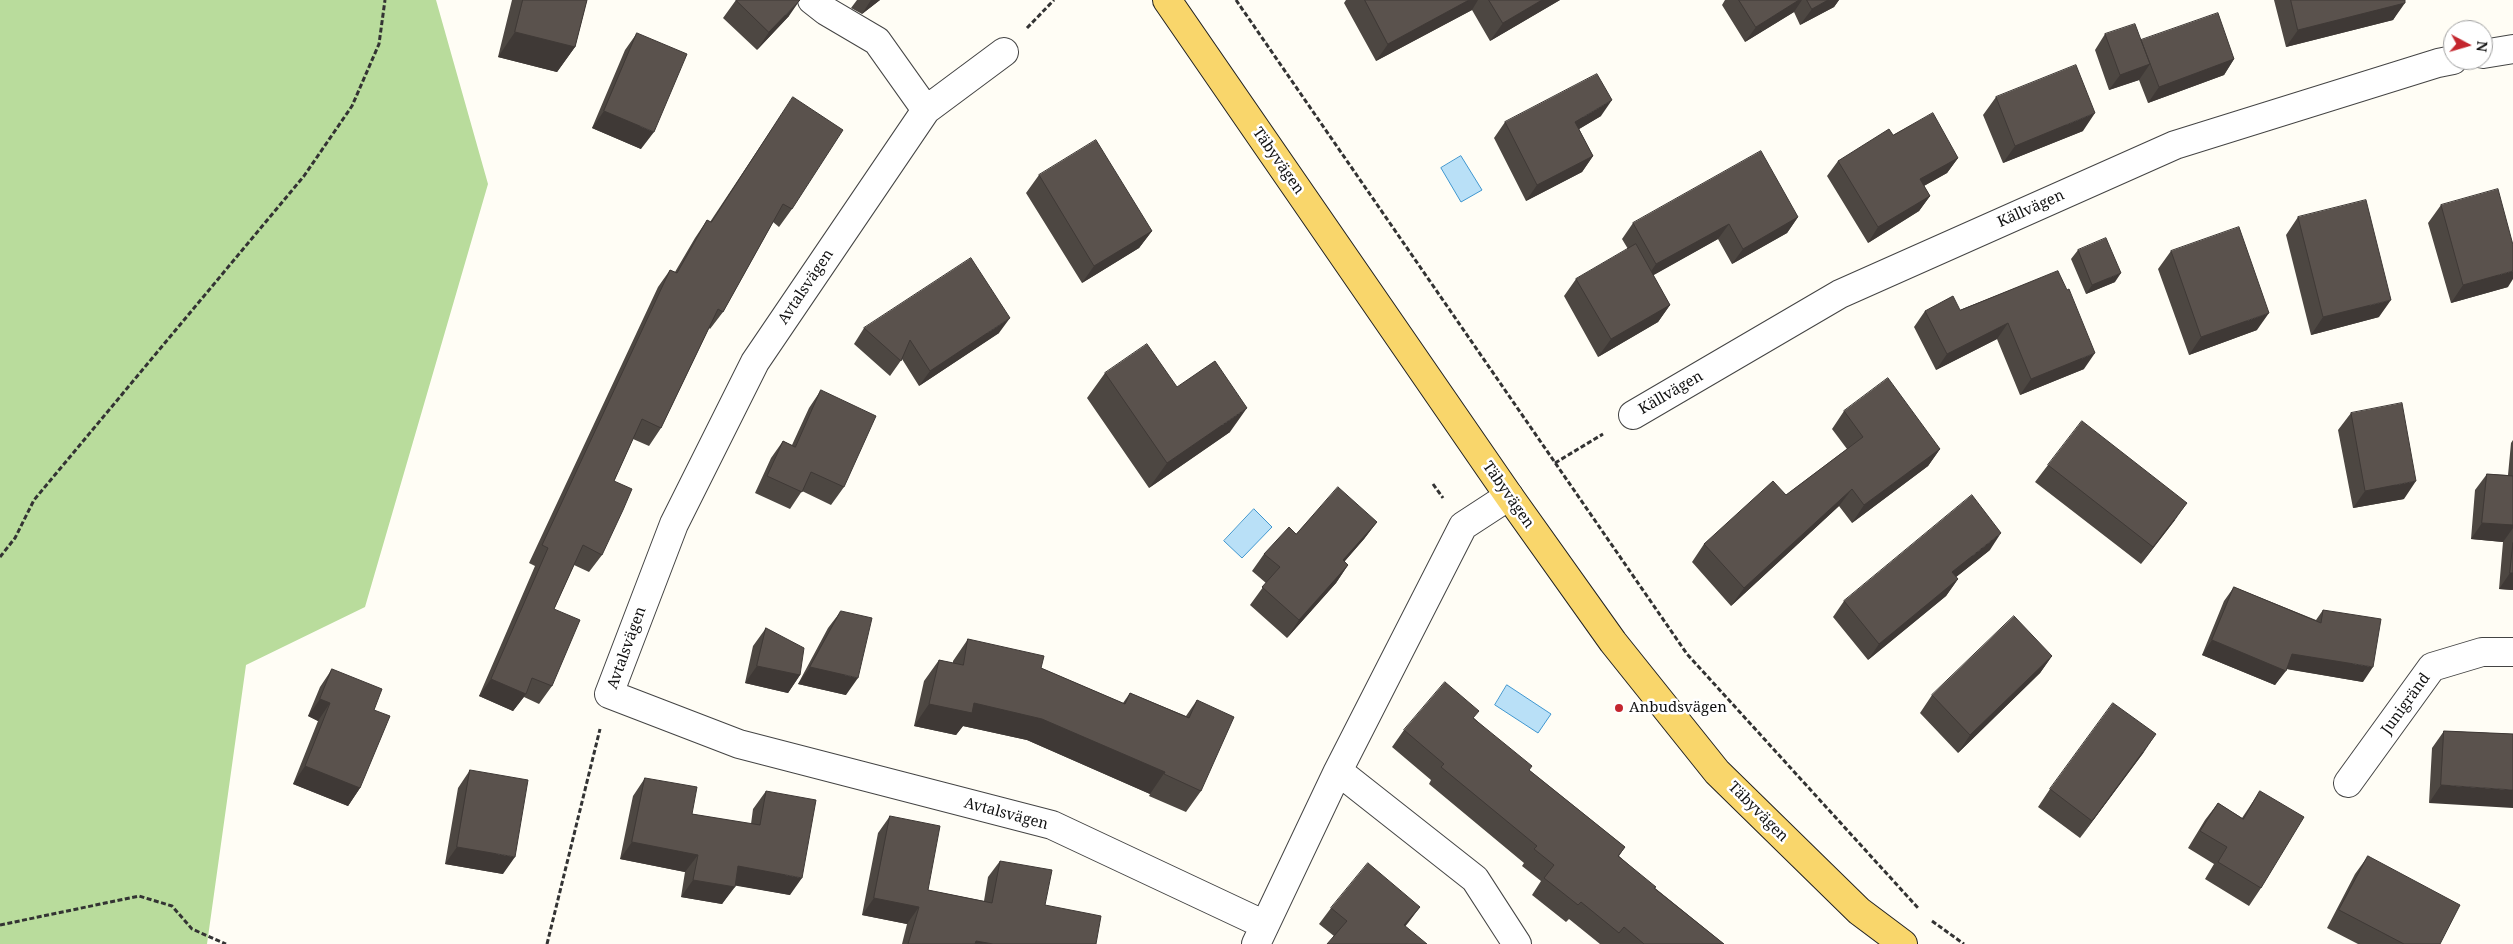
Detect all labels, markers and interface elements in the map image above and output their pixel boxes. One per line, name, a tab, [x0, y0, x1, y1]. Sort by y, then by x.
north arrow	[2443, 20, 2493, 70]
text: N	[2472, 40, 2492, 53]
street label: Täbyvägen	[1248, 124, 1308, 198]
street label: Källvägen	[1995, 186, 2067, 232]
street label: Avtalsvägen	[774, 246, 838, 328]
street label: Källvägen	[1636, 367, 1706, 419]
street label: Täbyvägen	[1478, 458, 1538, 532]
street label: Avtalsvägen	[604, 604, 650, 692]
street label: Junigränd	[2378, 670, 2434, 738]
place label: Anbudsvägen	[1629, 699, 1727, 717]
marker: Anbudsvägen	[1613, 702, 1625, 714]
street label: Täbyvägen	[1724, 778, 1792, 846]
street label: Avtalsvägen	[962, 794, 1050, 834]

